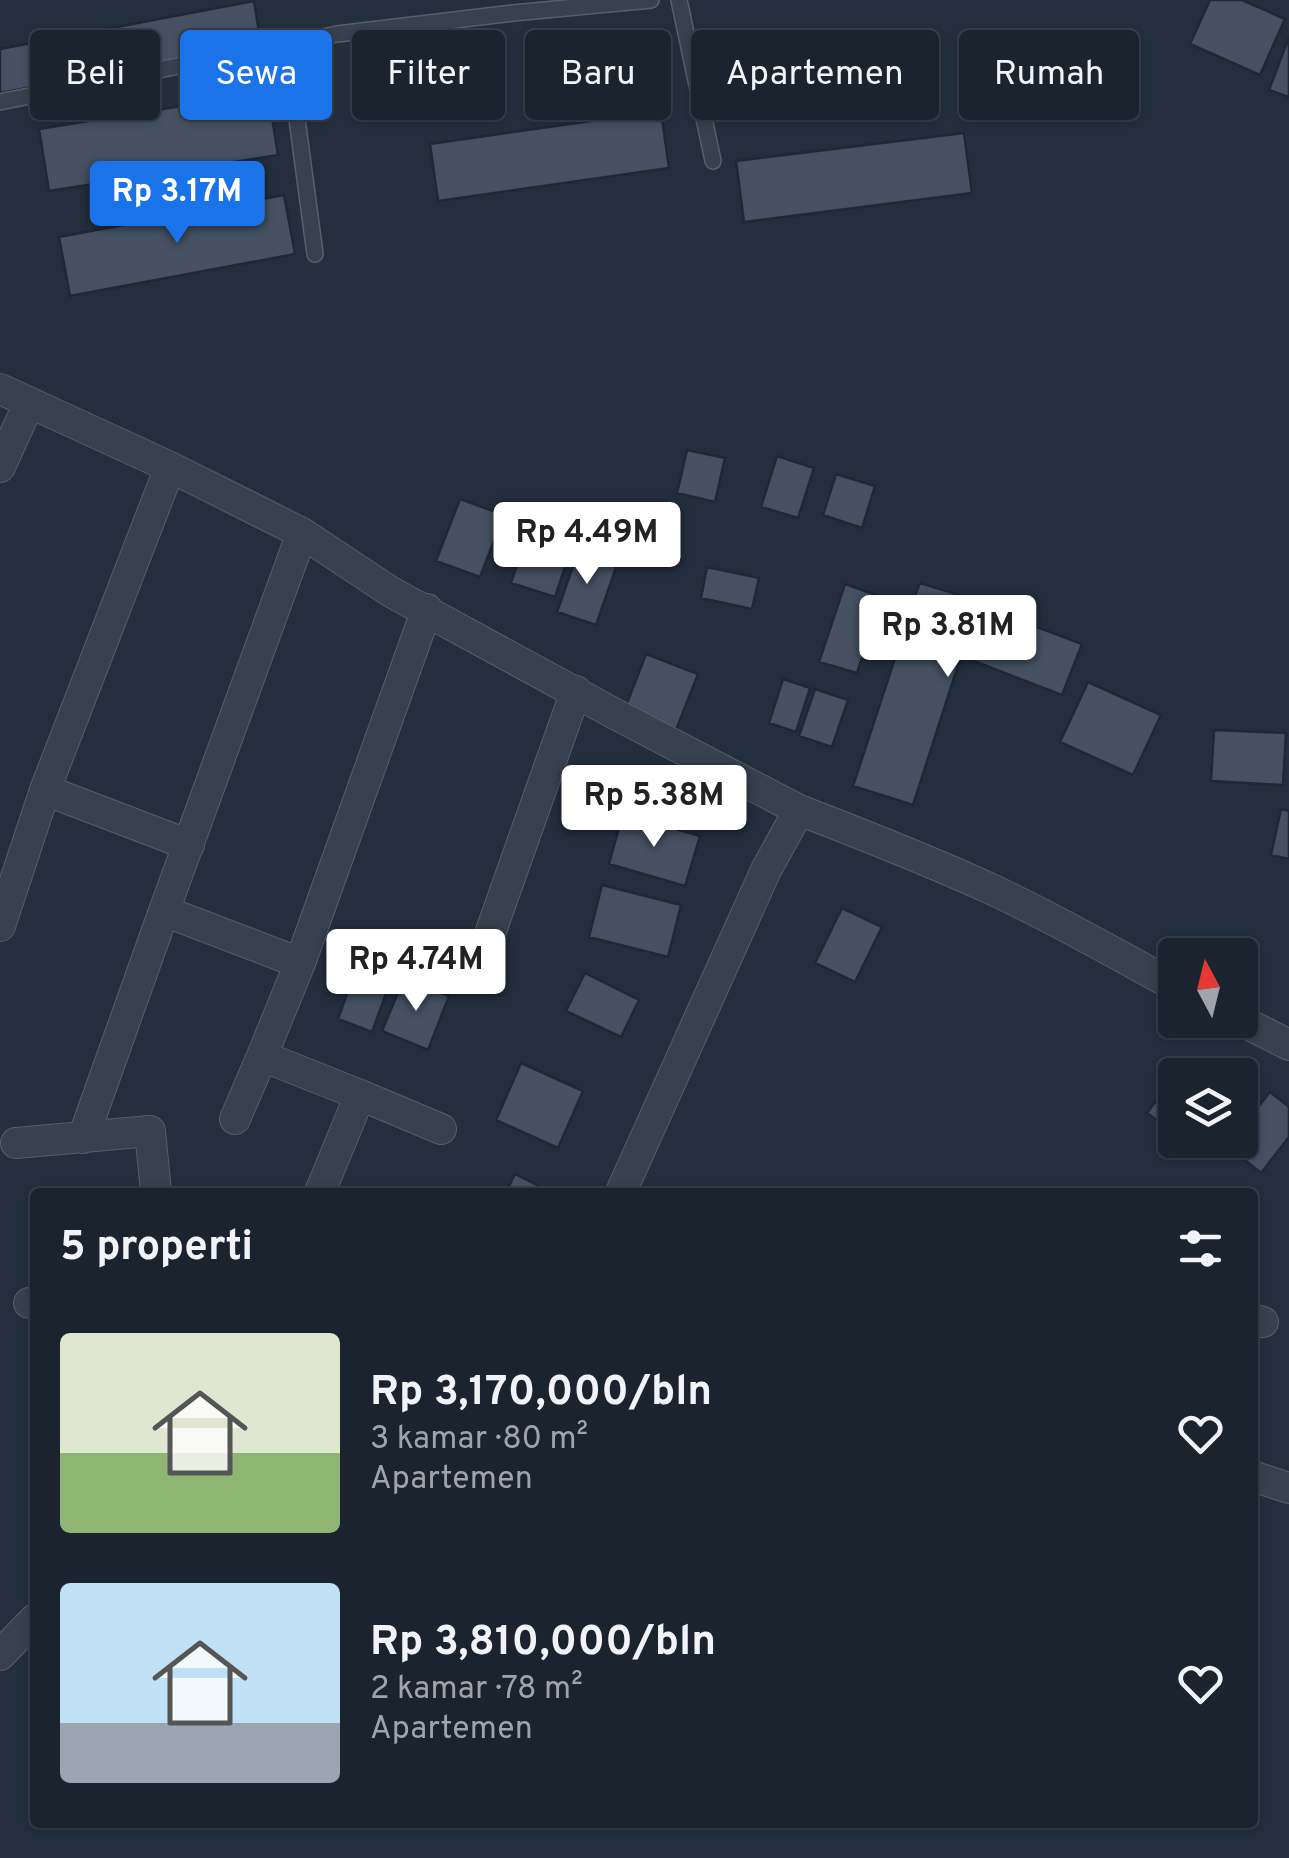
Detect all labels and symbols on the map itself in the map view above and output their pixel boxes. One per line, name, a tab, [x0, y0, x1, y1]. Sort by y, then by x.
pin: Rp 3.17M	[74, 161, 280, 246]
pin: Rp 4.49M	[484, 502, 690, 587]
pin: Rp 3.81M	[845, 595, 1051, 680]
pin: Rp 5.38M	[551, 765, 757, 850]
pin: Rp 4.74M	[313, 929, 519, 1014]
north arrow	[1158, 938, 1258, 1038]

